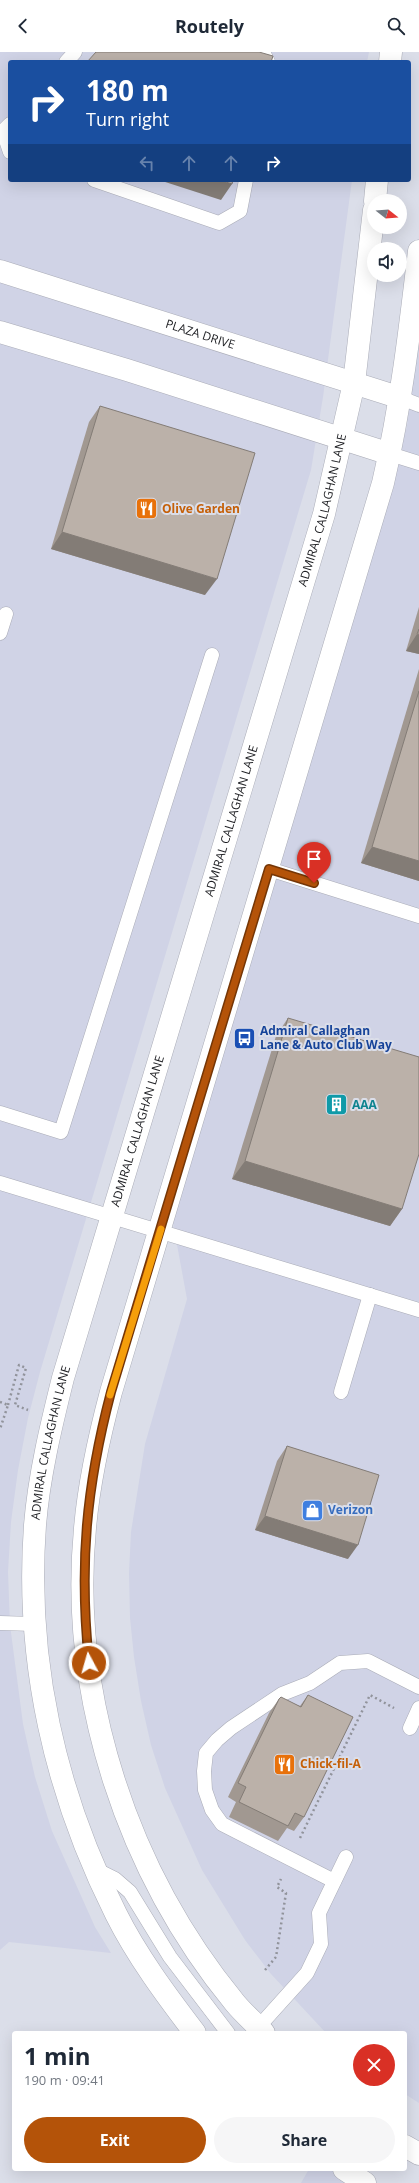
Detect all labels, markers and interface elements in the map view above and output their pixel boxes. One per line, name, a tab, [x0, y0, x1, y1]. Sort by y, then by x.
text: Routely	[175, 14, 244, 38]
icon: back	[12, 15, 34, 37]
icon: search	[385, 15, 407, 37]
text: 180 m	[86, 71, 169, 109]
icon: right	[20, 76, 72, 128]
text: Turn right	[86, 107, 169, 131]
icon: left	[136, 152, 158, 174]
icon: ahead	[178, 152, 200, 174]
icon: ahead	[220, 152, 242, 174]
icon: right	[262, 152, 284, 174]
north arrow	[367, 194, 407, 234]
map controls	[367, 194, 407, 282]
button: sound	[367, 242, 407, 282]
street label: PLAZA DRIVE	[163, 315, 237, 353]
street label: ADMIRAL CALLAGHAN LANE	[294, 432, 350, 588]
restaurant icon: Olive Garden	[134, 496, 160, 522]
place label: Olive Garden	[162, 500, 240, 517]
street label: ADMIRAL CALLAGHAN LANE	[200, 743, 262, 898]
pin	[297, 842, 331, 883]
icon: arrive	[303, 848, 325, 870]
place label: Admiral Callaghan Lane & Auto Club Way	[260, 1022, 392, 1053]
bus stop icon: Admiral Callaghan Lane & Auto Club Way	[231, 1025, 257, 1051]
street label: ADMIRAL CALLAGHAN LANE	[106, 1053, 168, 1209]
building icon: AAA	[324, 1092, 350, 1118]
place label: AAA	[352, 1096, 378, 1113]
street label: ADMIRAL CALLAGHAN LANE	[26, 1363, 74, 1521]
shop icon: Verizon	[299, 1497, 325, 1523]
place label: Verizon	[328, 1501, 373, 1518]
position arrow	[68, 1642, 110, 1684]
restaurant icon: Chick-fil-A	[272, 1751, 298, 1777]
place label: Chick-fil-A	[300, 1755, 361, 1772]
text: 1 min	[24, 2039, 91, 2072]
button: close	[353, 2044, 395, 2086]
text: 190 m · 09:41	[24, 2071, 105, 2089]
button: Exit	[24, 2117, 206, 2163]
button: Share	[214, 2117, 395, 2163]

